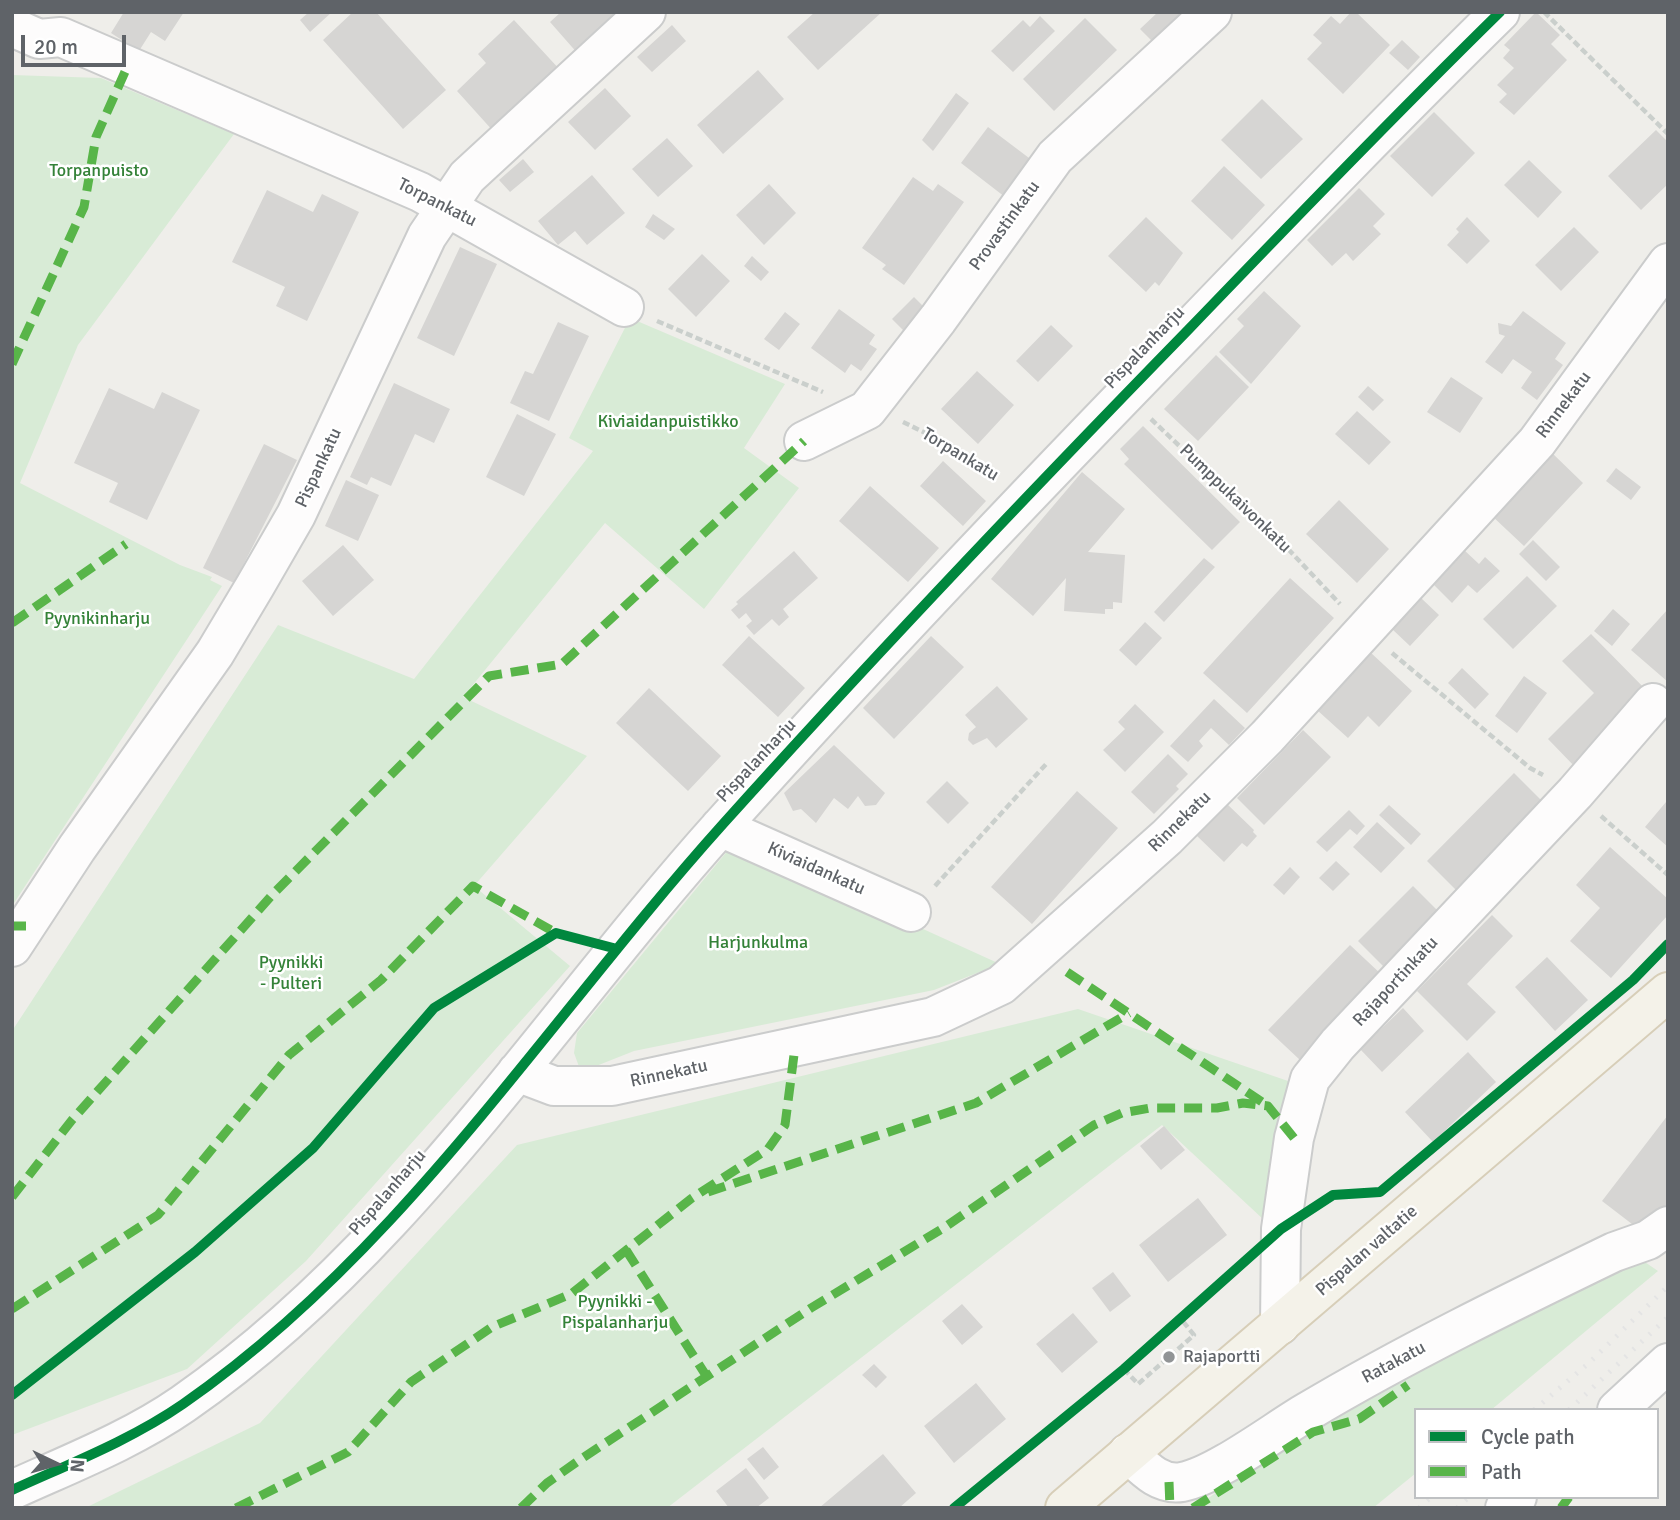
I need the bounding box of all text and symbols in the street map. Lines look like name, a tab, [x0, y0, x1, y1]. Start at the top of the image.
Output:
scale bar	[24, 21, 130, 65]
text: 20 m	[34, 34, 78, 60]
park label: Torpanpuisto	[49, 160, 149, 182]
street label: Torpankatu	[394, 174, 480, 232]
street label: Provastinkatu	[965, 177, 1045, 275]
street label: Pispalanharju	[1100, 302, 1190, 394]
street label: Rinnekatu	[1532, 367, 1596, 443]
park label: Kiviaidanpuistikko	[597, 411, 739, 433]
street label: Torpankatu	[918, 424, 1002, 486]
street label: Pispankatu	[291, 425, 347, 511]
street label: Pumppukaivonkatu	[1175, 440, 1295, 558]
park label: Pyynikinharju	[44, 608, 150, 630]
street label: Pispalanharju	[713, 715, 801, 807]
street label: Rinnekatu	[1144, 787, 1216, 857]
street label: Kiviaidankatu	[764, 838, 868, 900]
park label: Harjunkulma	[708, 932, 808, 954]
street label: Rajaportinkatu	[1349, 933, 1443, 1031]
park label: Pyynikki - Pulteri	[259, 952, 323, 995]
street label: Rinnekatu	[628, 1055, 710, 1093]
street label: Pispalanharju	[345, 1146, 431, 1240]
street label: Pispalan valtatie	[1312, 1201, 1422, 1301]
park label: Pyynikki - Pispalanharju	[562, 1291, 668, 1334]
street label: Ratakatu	[1358, 1337, 1430, 1389]
place label: Rajaportti	[1183, 1346, 1260, 1368]
marker: Rajaportti	[1161, 1349, 1177, 1365]
legend	[1414, 1408, 1659, 1499]
text: Cycle path	[1481, 1424, 1575, 1450]
north arrow	[21, 1429, 91, 1499]
text: N	[64, 1458, 89, 1473]
text: Path	[1481, 1459, 1522, 1485]

